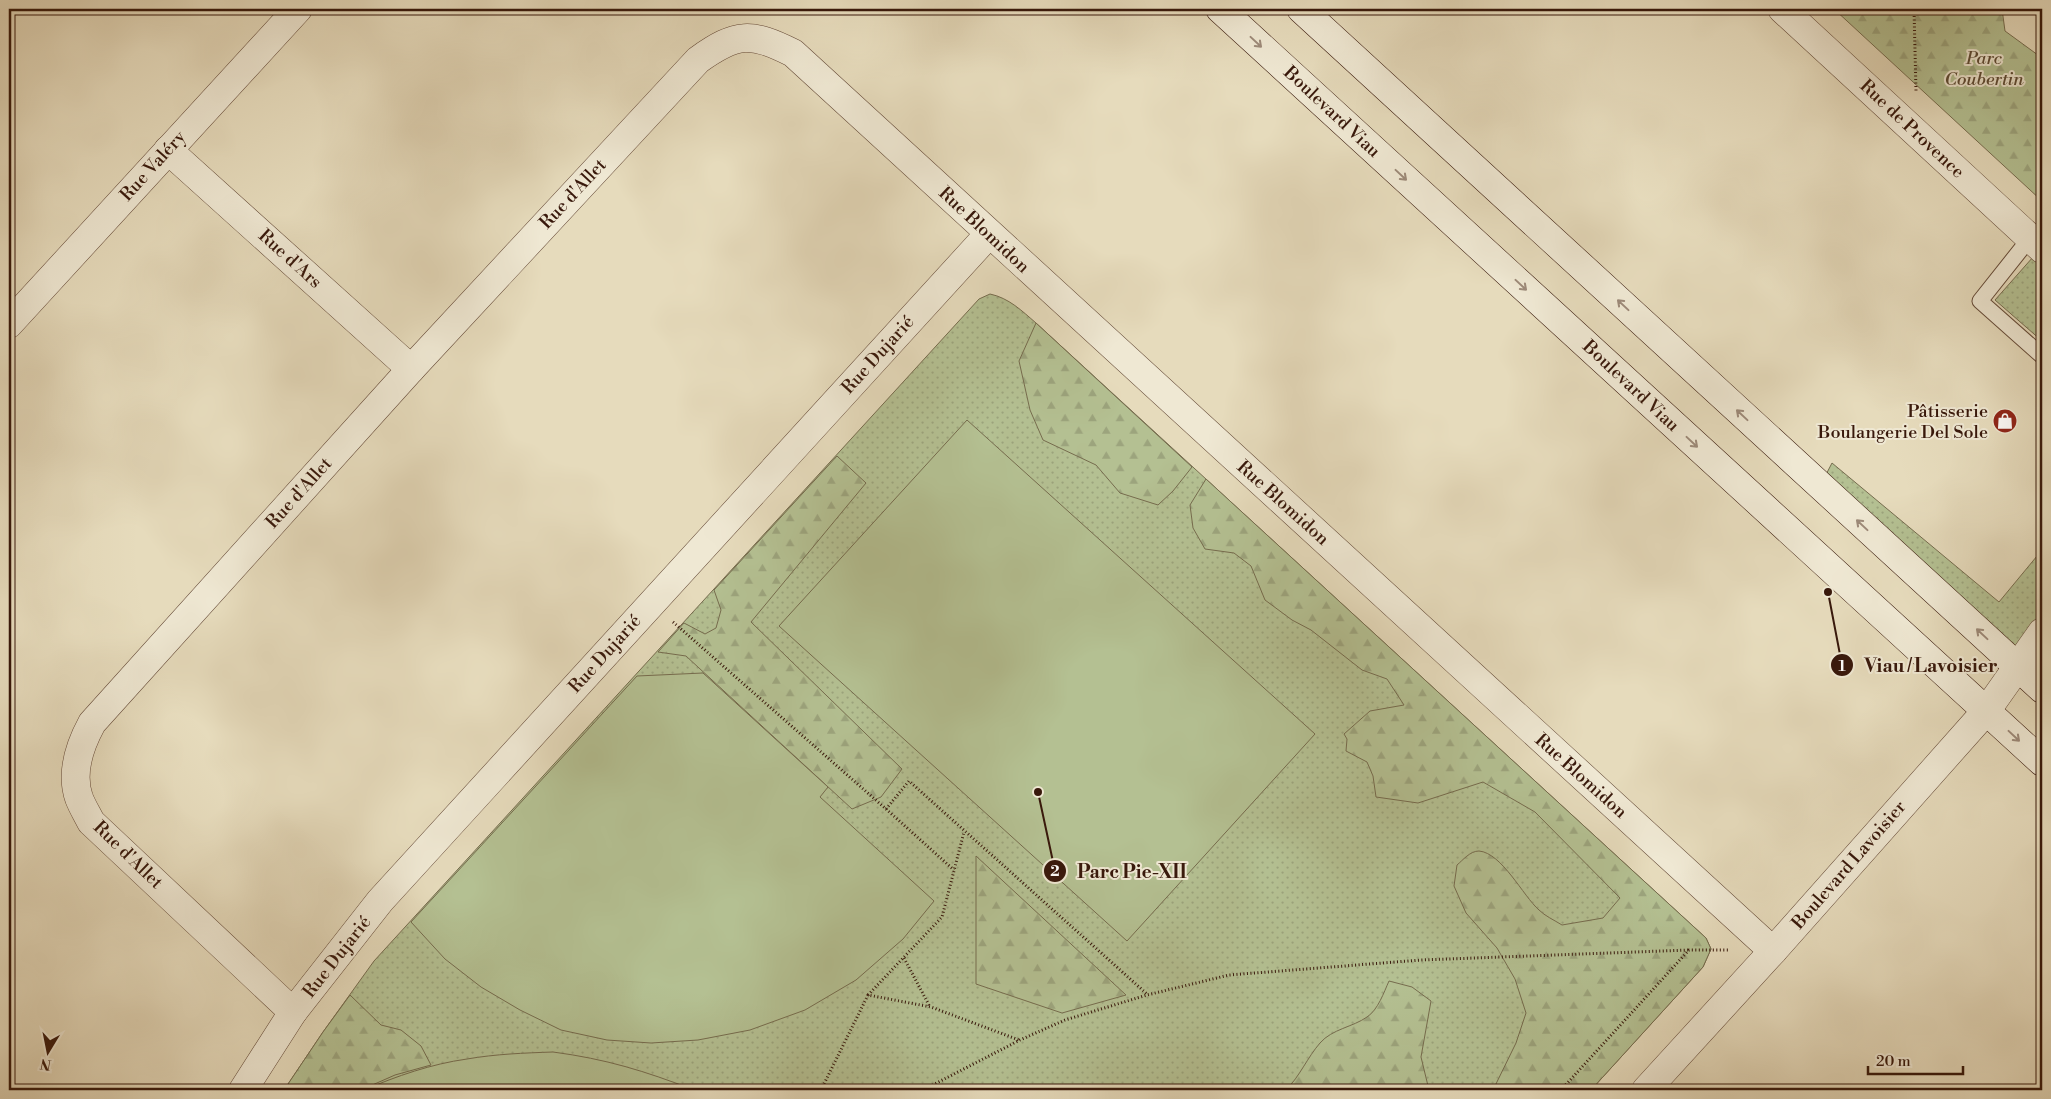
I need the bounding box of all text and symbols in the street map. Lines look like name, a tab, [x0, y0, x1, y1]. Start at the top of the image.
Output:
one-way arrow	[1249, 36, 1262, 48]
park label: Parc Coubertin	[1944, 47, 2024, 91]
street label: Boulevard Viau	[1278, 61, 1386, 163]
street label: Rue de Provence	[1855, 75, 1969, 183]
street label: Rue Valéry	[115, 126, 191, 206]
street label: Rue d'Allet	[535, 153, 612, 234]
one-way arrow	[1395, 169, 1408, 181]
street label: Rue Blomidon	[934, 182, 1035, 278]
street label: Rue d'Ars	[253, 224, 327, 294]
one-way arrow	[1514, 279, 1527, 291]
one-way arrow	[1616, 299, 1629, 311]
street label: Rue Dujarié	[837, 311, 919, 399]
street label: Boulevard Viau	[1577, 335, 1685, 437]
place label: Pâtisserie Boulangerie Del Sole	[1817, 400, 1988, 444]
shop icon: Pâtisserie Boulangerie Del Sole	[1992, 408, 2018, 434]
one-way arrow	[1736, 409, 1749, 421]
one-way arrow	[1686, 437, 1699, 448]
street label: Rue d'Allet	[261, 452, 337, 533]
street label: Rue Blomidon	[1232, 456, 1334, 551]
one-way arrow	[1856, 519, 1869, 530]
street label: Rue Dujarié	[564, 610, 646, 698]
one-way arrow	[1975, 629, 1988, 640]
callout: Viau / Lavoisier	[1829, 648, 2008, 682]
text: Viau / Lavoisier	[1863, 654, 1998, 678]
text: 1	[1838, 657, 1846, 676]
street label: Rue Blomidon	[1530, 729, 1632, 824]
one-way arrow	[2008, 730, 2021, 742]
street label: Boulevard Lavoisier	[1786, 796, 1911, 935]
street label: Rue d'Allet	[88, 816, 168, 894]
callout: Parc Pie-XII	[1042, 854, 1197, 888]
text: Parc Pie-XII	[1077, 860, 1188, 884]
text: 2	[1050, 862, 1060, 881]
street label: Rue Dujarié	[298, 911, 376, 1003]
north arrow	[22, 1026, 72, 1076]
scale bar	[1868, 1044, 1964, 1076]
text: 20 m	[1876, 1052, 1911, 1071]
text: N	[39, 1054, 53, 1074]

